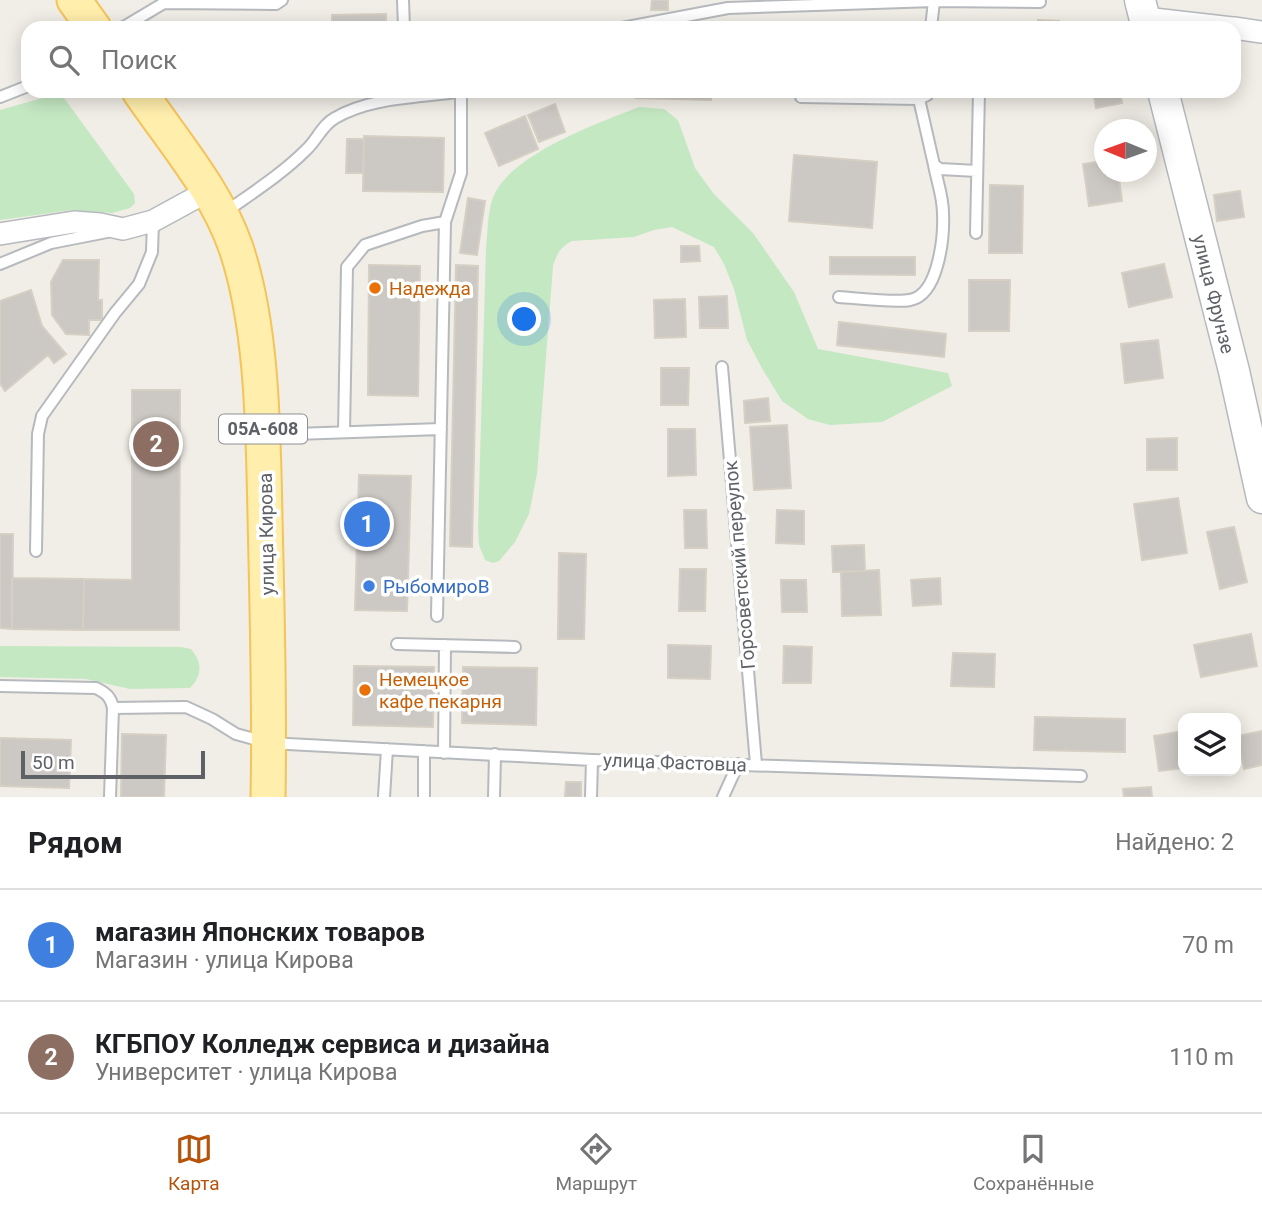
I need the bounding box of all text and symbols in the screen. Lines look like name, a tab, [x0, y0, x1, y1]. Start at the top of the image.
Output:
search box	[21, 21, 1241, 98]
icon: search	[45, 41, 83, 79]
text: Поиск	[101, 45, 177, 75]
north arrow	[1094, 119, 1157, 182]
street label: улица Фрунзе	[1188, 232, 1239, 356]
place label: Надежда	[389, 277, 471, 300]
marker: Надежда	[367, 280, 383, 296]
your location	[507, 302, 541, 336]
road number: 05А-608	[219, 414, 307, 444]
pin: 2	[133, 418, 179, 470]
street label: Горсоветский переулок	[719, 459, 760, 670]
street label: улица Кирова	[254, 473, 279, 595]
pin: 1	[344, 498, 390, 550]
place label: РыбомироВ	[383, 575, 490, 598]
marker: РыбомироВ	[361, 578, 377, 594]
place label: Немецкое кафе пекарня	[379, 668, 502, 713]
marker: Немецкое кафе пекарня	[357, 682, 373, 698]
map controls	[1178, 713, 1241, 776]
button: layers	[1178, 713, 1241, 776]
scale bar	[21, 748, 205, 780]
street label: улица Фастовца	[603, 748, 747, 777]
text: 50 m	[32, 751, 75, 774]
text: Рядом	[28, 825, 123, 860]
text: Найдено: 2	[1115, 829, 1234, 856]
text: магазин Японских товаров	[95, 917, 425, 947]
text: 1	[44, 932, 58, 959]
text: 70 m	[1182, 932, 1234, 959]
text: Магазин · улица Кирова	[95, 947, 354, 974]
text: КГБПОУ Колледж сервиса и дизайна	[95, 1029, 550, 1059]
text: 2	[44, 1044, 58, 1071]
text: 110 m	[1169, 1044, 1234, 1071]
text: Университет · улица Кирова	[95, 1059, 397, 1086]
tab: Карта	[168, 1130, 220, 1195]
tab: Маршрут	[555, 1130, 637, 1195]
tab: Сохранённые	[973, 1130, 1094, 1195]

